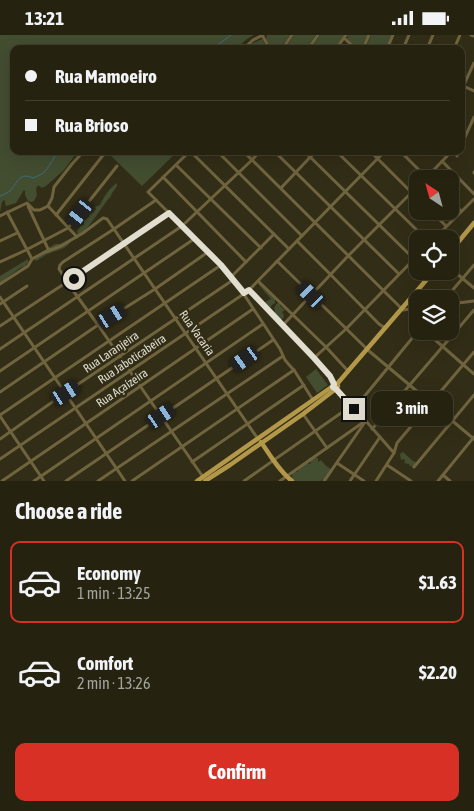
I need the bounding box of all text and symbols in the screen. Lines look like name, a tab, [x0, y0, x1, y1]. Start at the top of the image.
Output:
text: 13:21	[25, 7, 64, 29]
text: Rua Mamoeiro	[55, 65, 157, 87]
text: Rua Brioso	[55, 114, 129, 136]
north arrow	[409, 170, 459, 220]
map controls	[409, 170, 459, 340]
car	[64, 197, 95, 229]
button: locate	[409, 230, 459, 280]
route start	[63, 268, 85, 290]
car	[294, 279, 327, 311]
button: layers	[409, 290, 459, 340]
car	[95, 302, 128, 330]
street label: Rua Vacaria	[176, 308, 218, 358]
street label: Rua Laranjeira	[81, 328, 141, 376]
street label: Rua Jaboticabeira	[95, 331, 169, 387]
car	[228, 344, 261, 374]
street label: Rua Açaízeira	[94, 366, 150, 410]
car	[49, 379, 82, 407]
callout: 3 min	[372, 391, 454, 427]
route end	[343, 398, 365, 420]
text: 3 min	[396, 399, 428, 417]
car	[144, 401, 177, 431]
text: Choose a ride	[15, 498, 122, 524]
icon: car	[17, 560, 62, 605]
text: Economy	[77, 562, 141, 584]
text: $1.63	[419, 571, 457, 593]
text: 1 min · 13:25	[77, 584, 150, 602]
icon: car	[17, 650, 62, 695]
text: Comfort	[77, 652, 133, 674]
text: $2.20	[419, 661, 457, 683]
text: 2 min · 13:26	[77, 674, 150, 692]
button: Confirm	[15, 743, 459, 801]

